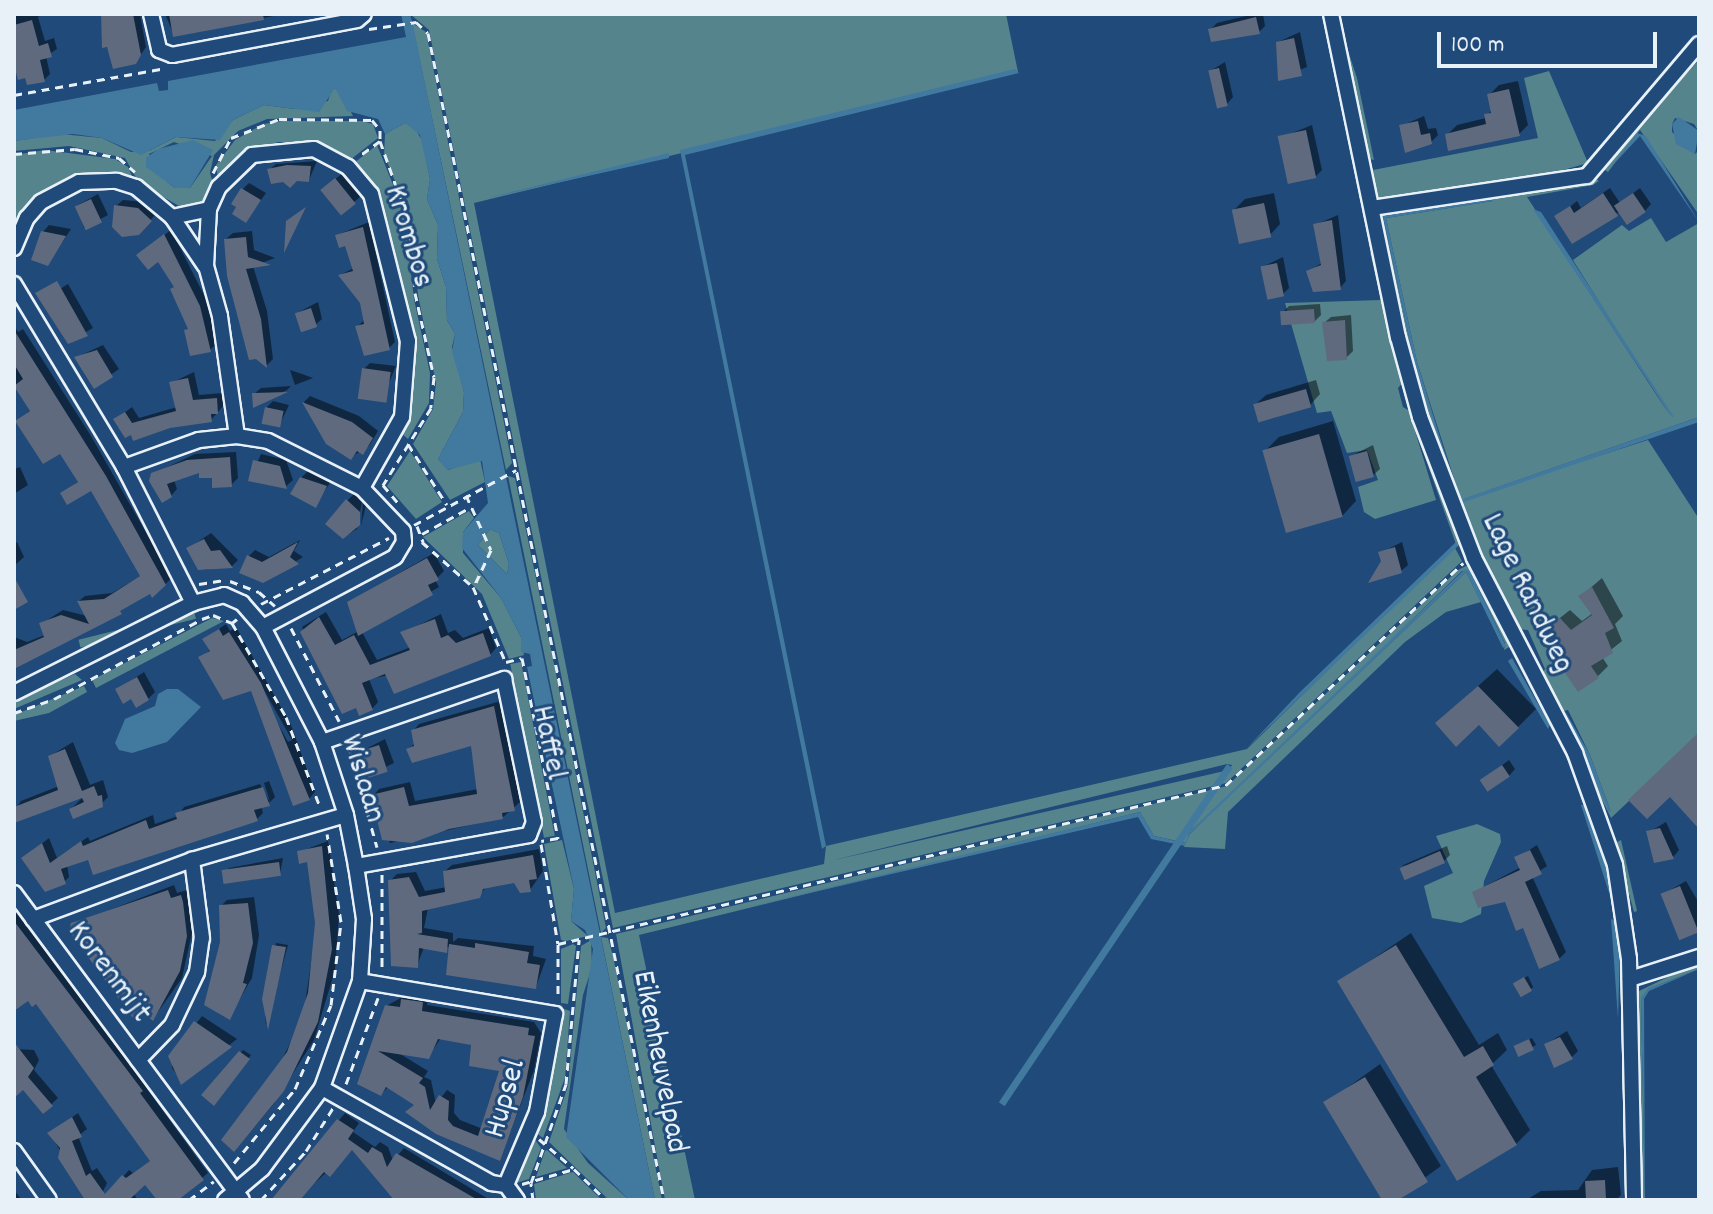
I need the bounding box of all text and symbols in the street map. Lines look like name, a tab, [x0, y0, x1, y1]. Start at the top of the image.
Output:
scale bar	[1441, 16, 1661, 66]
text: 100 m	[1451, 29, 1504, 63]
street label: Krombos	[373, 181, 441, 293]
street label: Lage Randweg	[1471, 508, 1581, 680]
street label: Haffel	[520, 702, 574, 784]
street label: Wislaan	[329, 730, 393, 828]
street label: Korenmijt	[57, 914, 159, 1032]
street label: Eikenheuvelpad	[622, 968, 694, 1156]
street label: Hupsel	[478, 1055, 536, 1143]

